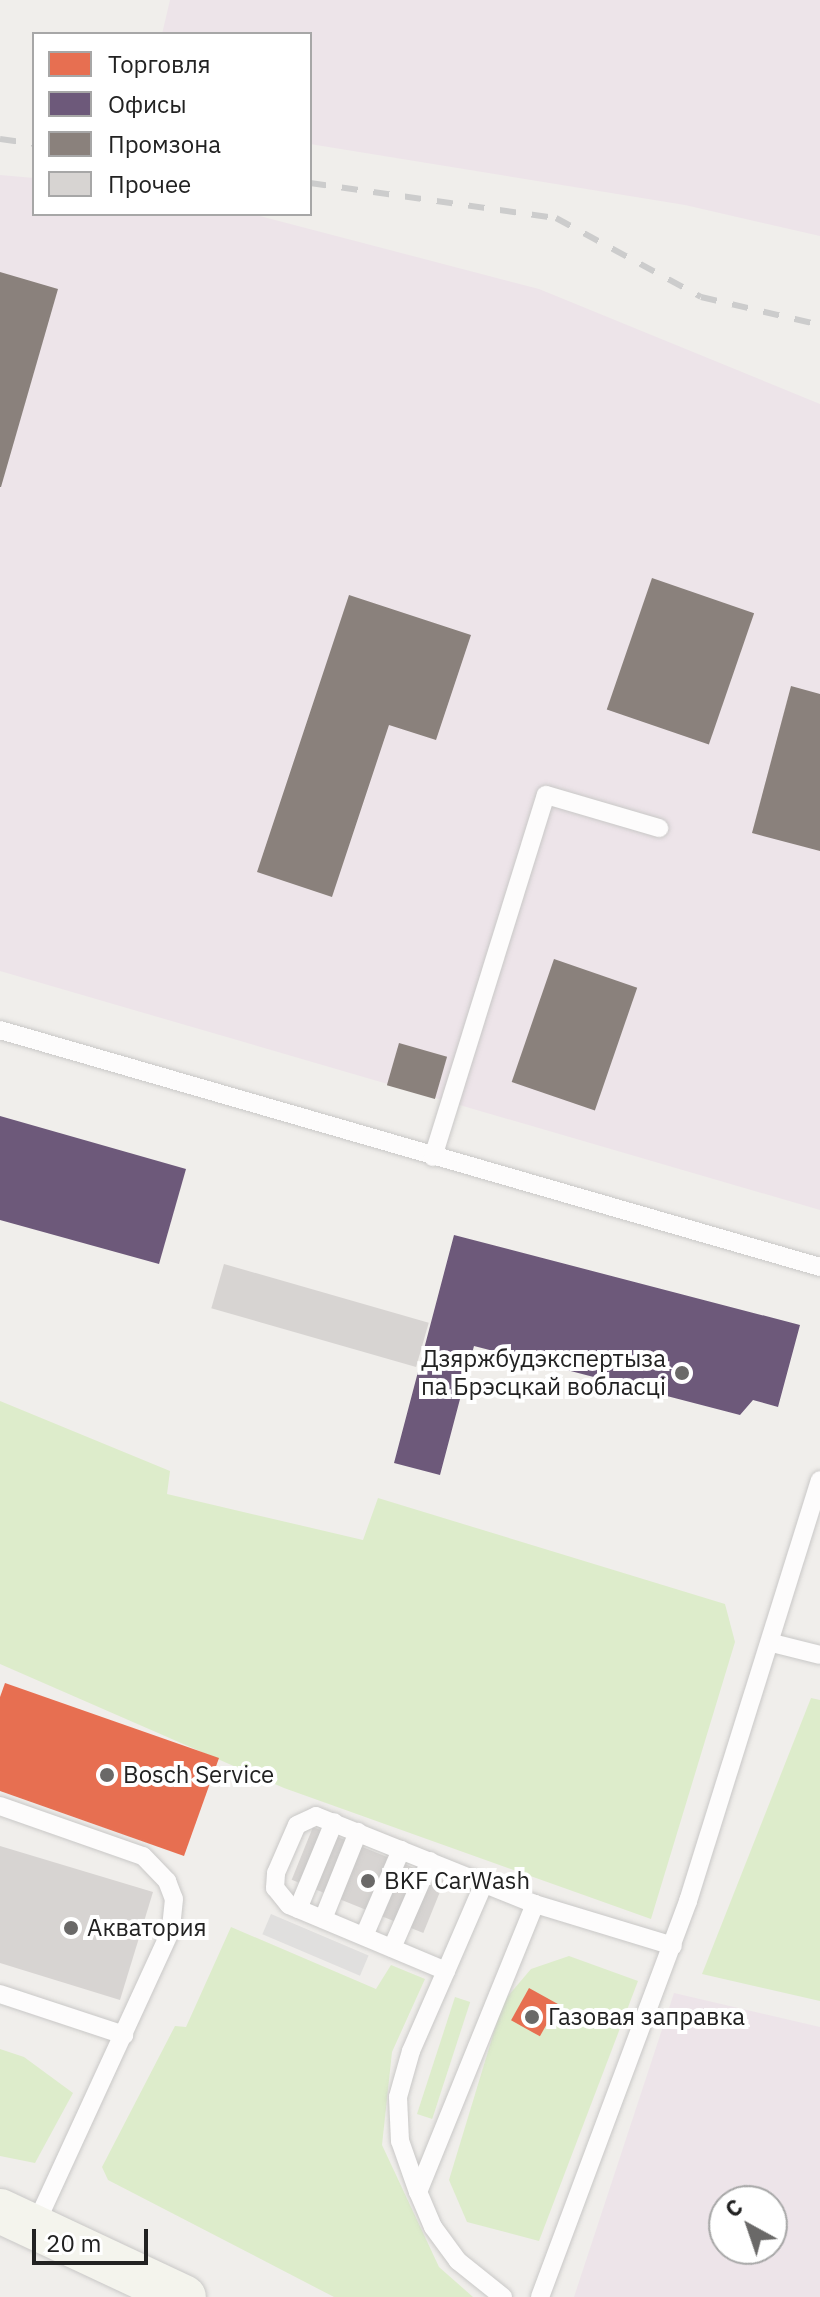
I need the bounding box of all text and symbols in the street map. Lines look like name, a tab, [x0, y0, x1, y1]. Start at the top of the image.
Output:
legend	[32, 32, 312, 216]
text: Торговля	[108, 48, 211, 80]
text: Офисы	[108, 88, 187, 120]
text: Промзона	[108, 128, 221, 160]
text: Прочее	[108, 168, 191, 200]
place label: Дзяржбудэкспертыза па Брэсцкай вобласці	[421, 1345, 666, 1401]
marker: Дзяржбудэкспертыза па Брэсцкай вобласці	[673, 1364, 691, 1382]
place label: Bosch Service	[123, 1761, 274, 1789]
marker: Bosch Service	[98, 1766, 116, 1784]
place label: BKF CarWash	[384, 1867, 530, 1895]
marker: BKF CarWash	[359, 1872, 377, 1890]
place label: Акватория	[87, 1914, 207, 1942]
marker: Акватория	[62, 1919, 80, 1937]
place label: Газовая заправка	[548, 2003, 745, 2031]
marker: Газовая заправка	[523, 2008, 541, 2026]
north arrow	[708, 2185, 788, 2265]
text: С	[719, 2192, 748, 2223]
scale bar	[36, 2213, 152, 2263]
text: 20 m	[46, 2227, 101, 2259]

